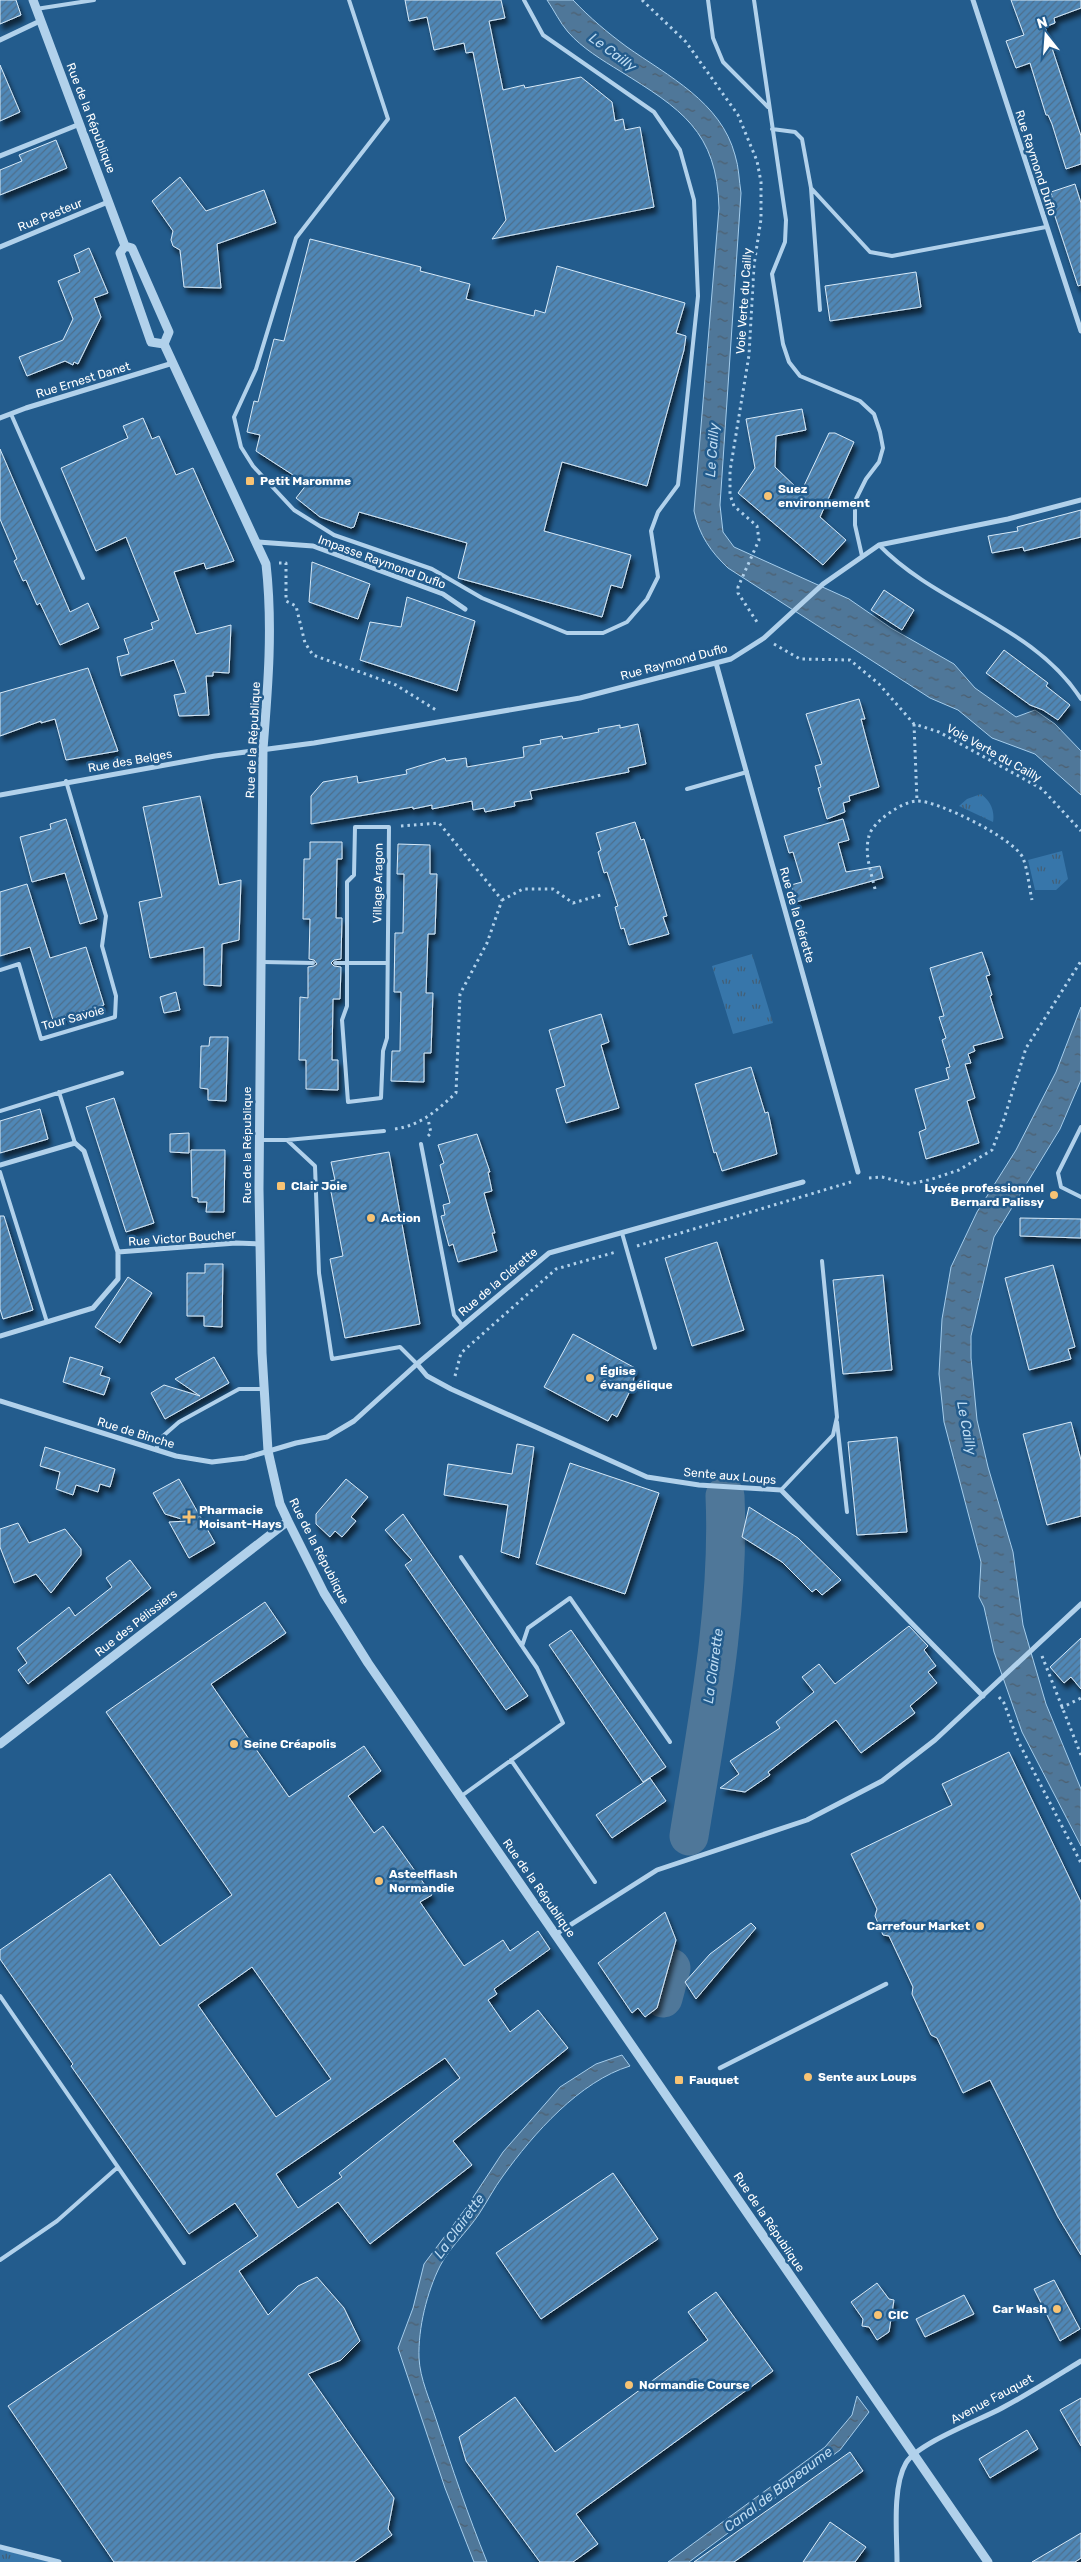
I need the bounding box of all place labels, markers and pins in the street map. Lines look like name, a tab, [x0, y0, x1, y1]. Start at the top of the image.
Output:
place label: Petit Maromme	[260, 474, 351, 488]
marker: Petit Maromme	[244, 475, 256, 487]
place label: Suez environnement	[778, 482, 870, 510]
marker: Suez environnement	[762, 490, 774, 502]
place label: Clair Joie	[291, 1179, 347, 1193]
marker: Clair Joie	[275, 1180, 287, 1192]
place label: Lycée professionnel Bernard Palissy	[924, 1181, 1044, 1209]
marker: Lycée professionnel Bernard Palissy	[1048, 1189, 1060, 1201]
place label: Action	[381, 1211, 421, 1225]
marker: Action	[365, 1212, 377, 1224]
place label: Église évangélique	[600, 1364, 673, 1392]
marker: Église évangélique	[584, 1372, 596, 1384]
place label: Pharmacie Moisant-Hays	[199, 1503, 282, 1531]
marker: Pharmacie Moisant-Hays	[183, 1511, 195, 1523]
place label: Seine Créapolis	[244, 1737, 337, 1751]
marker: Seine Créapolis	[228, 1738, 240, 1750]
place label: Asteelflash Normandie	[389, 1867, 458, 1895]
marker: Asteelflash Normandie	[373, 1875, 385, 1887]
place label: Carrefour Market	[867, 1919, 970, 1933]
marker: Carrefour Market	[974, 1920, 986, 1932]
place label: Sente aux Loups	[818, 2070, 917, 2084]
marker: Sente aux Loups	[802, 2071, 814, 2083]
place label: Fauquet	[689, 2073, 739, 2087]
marker: Fauquet	[673, 2074, 685, 2086]
place label: Car Wash	[993, 2302, 1047, 2316]
marker: Car Wash	[1051, 2303, 1063, 2315]
place label: CIC	[888, 2308, 909, 2322]
marker: CIC	[872, 2309, 884, 2321]
place label: Normandie Course	[639, 2378, 750, 2392]
marker: Normandie Course	[623, 2379, 635, 2391]

